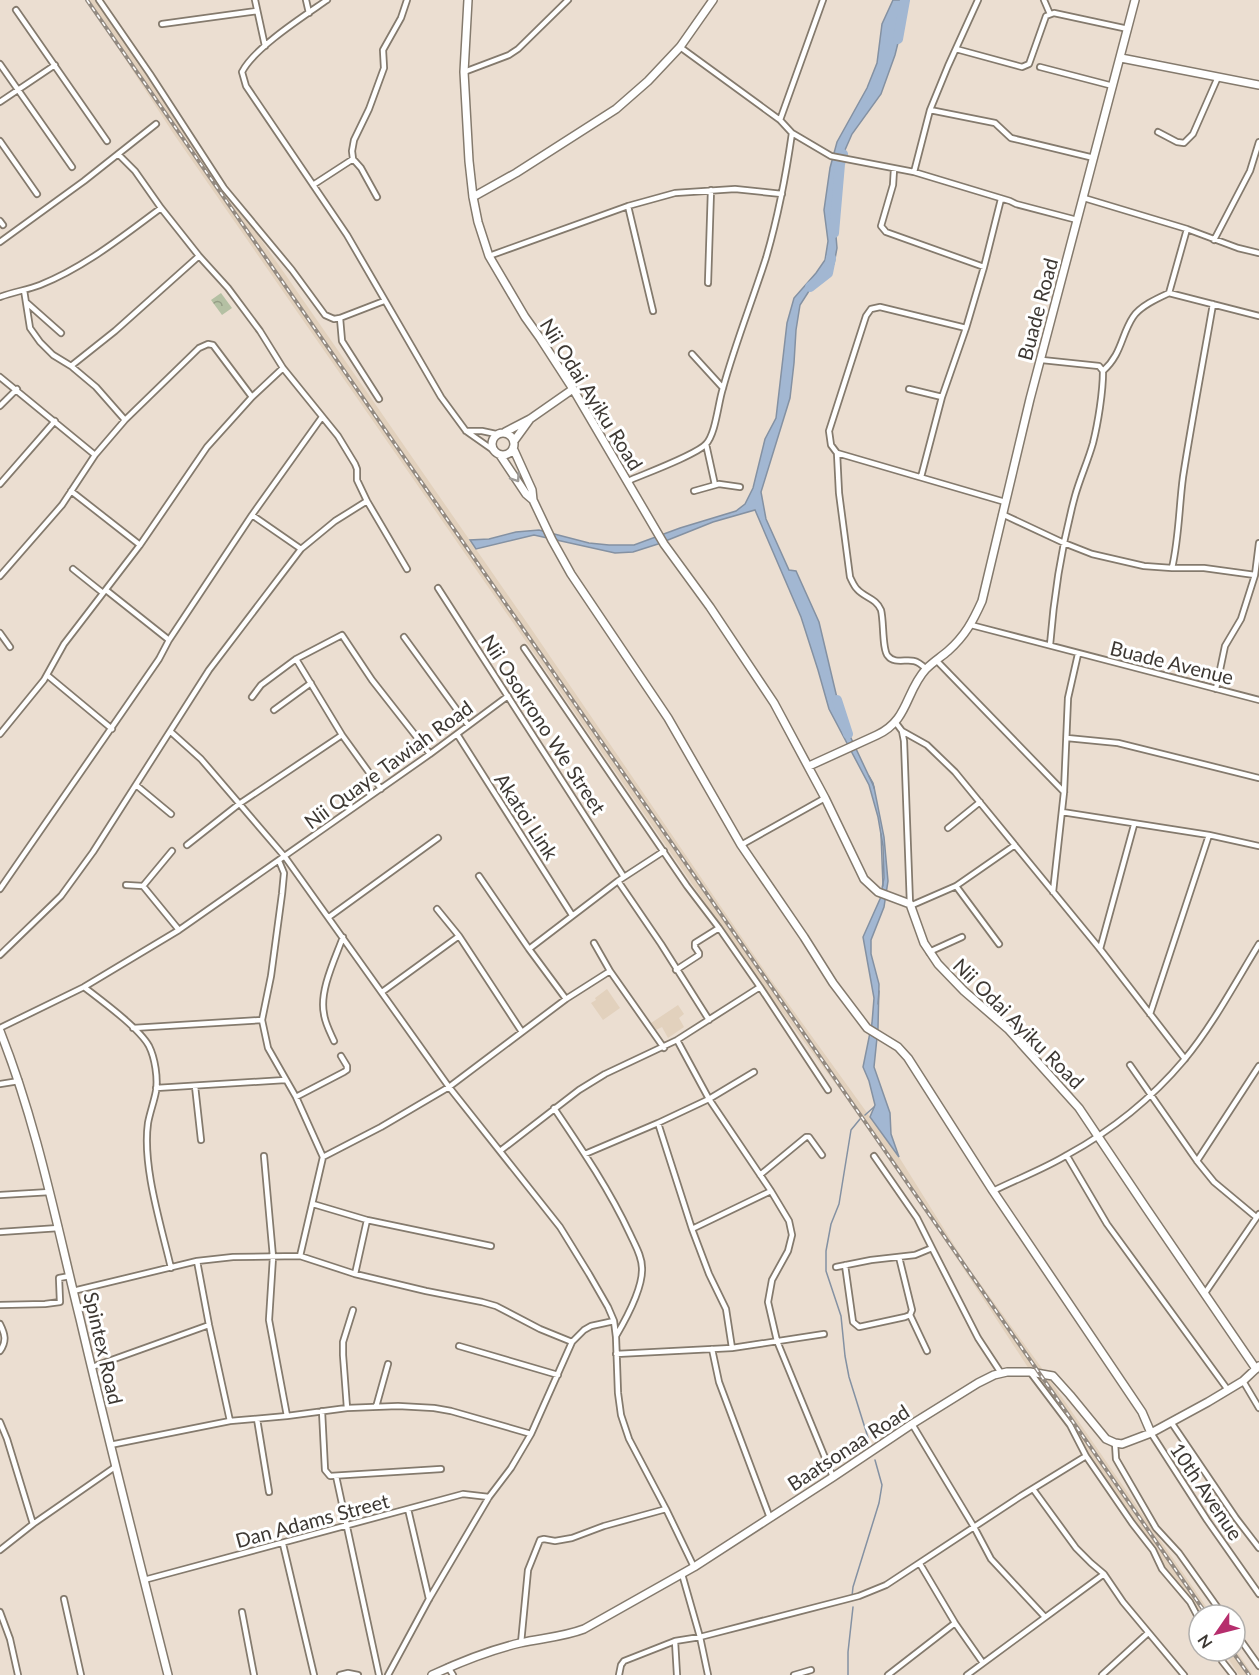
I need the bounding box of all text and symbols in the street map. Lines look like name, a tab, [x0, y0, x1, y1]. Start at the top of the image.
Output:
street label: Buade Road	[1012, 255, 1062, 363]
street label: Nii Odai Ayiku Road	[536, 314, 648, 474]
one-way arrow	[508, 472, 519, 483]
street label: Nii Osokrono We Street	[477, 630, 611, 818]
street label: Buade Avenue	[1108, 635, 1236, 689]
street label: Nii Quaye Tawiah Road	[299, 695, 477, 833]
street label: Akatoi Link	[490, 768, 564, 864]
street label: Nii Odai Ayiku Road	[949, 953, 1089, 1093]
street label: Spintex Road	[79, 1289, 129, 1407]
street label: Baatsonaa Road	[783, 1399, 913, 1495]
street label: 10th Avenue	[1166, 1438, 1248, 1544]
street label: Dan Adams Street	[233, 1488, 391, 1552]
north arrow	[1187, 1603, 1247, 1663]
text: N	[1193, 1631, 1216, 1652]

